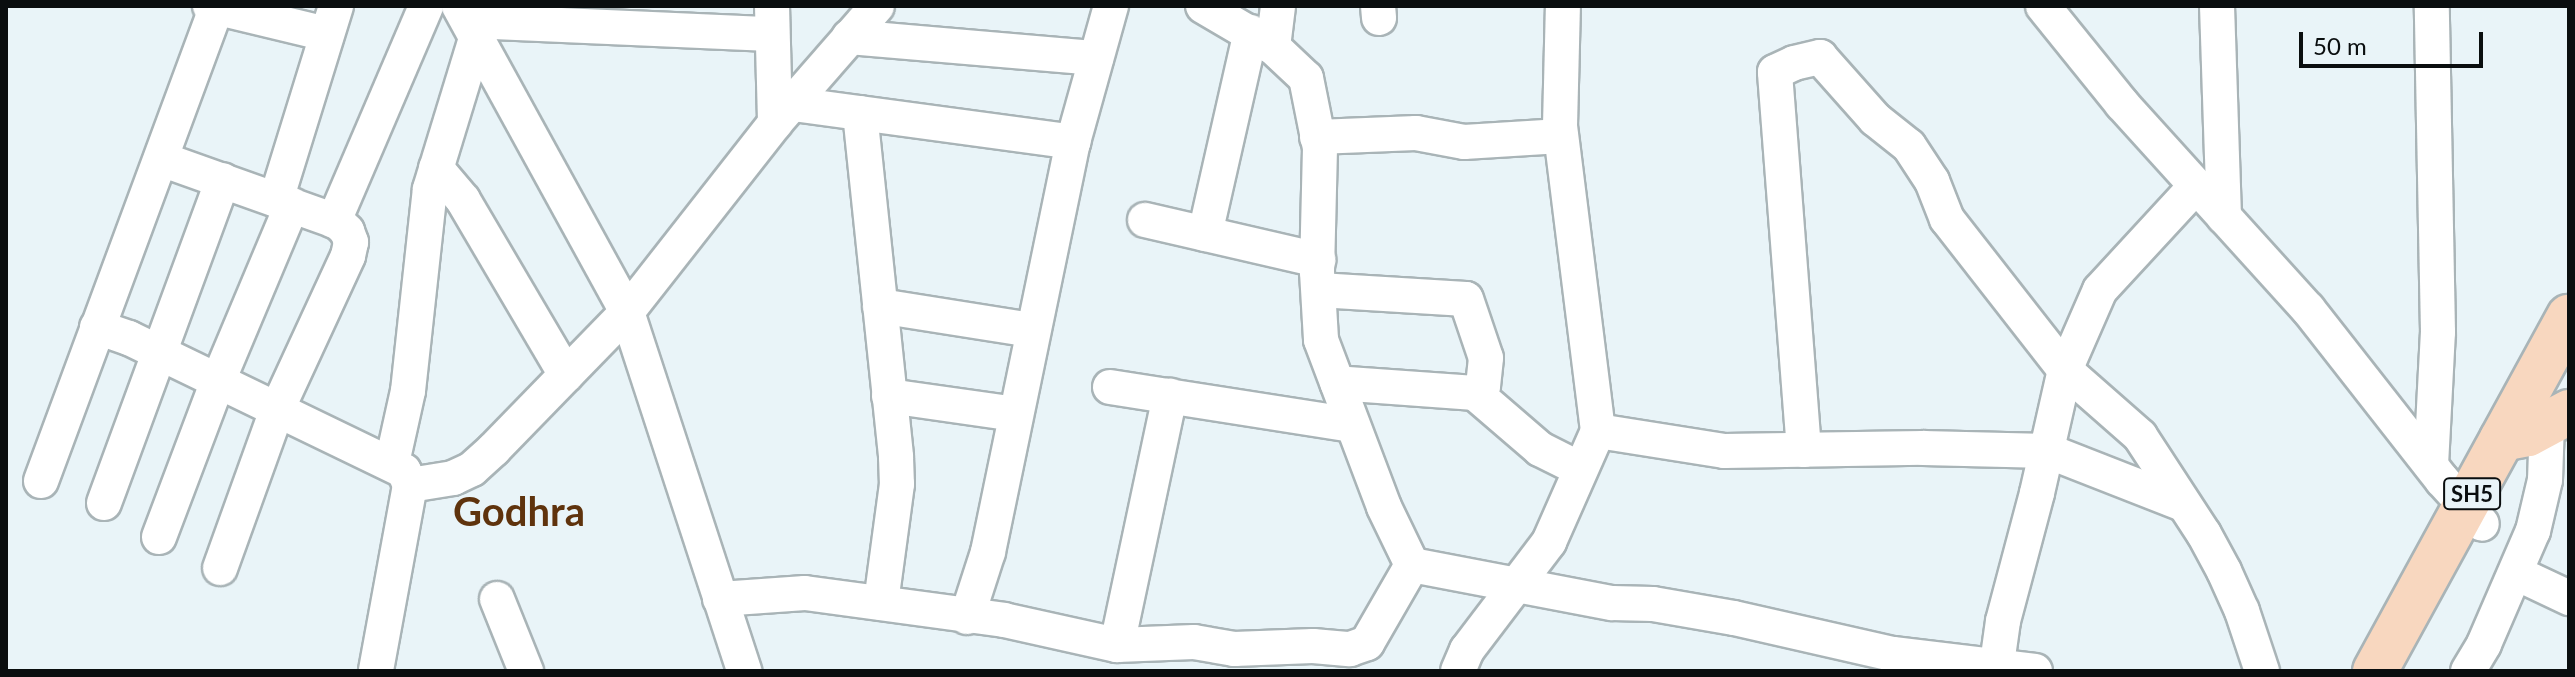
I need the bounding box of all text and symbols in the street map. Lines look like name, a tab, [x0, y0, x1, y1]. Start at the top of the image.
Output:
scale bar	[2303, 16, 2487, 66]
text: 50 m	[2313, 31, 2367, 60]
road number: SH5	[2442, 476, 2502, 512]
district label: Godhra	[453, 487, 585, 535]

